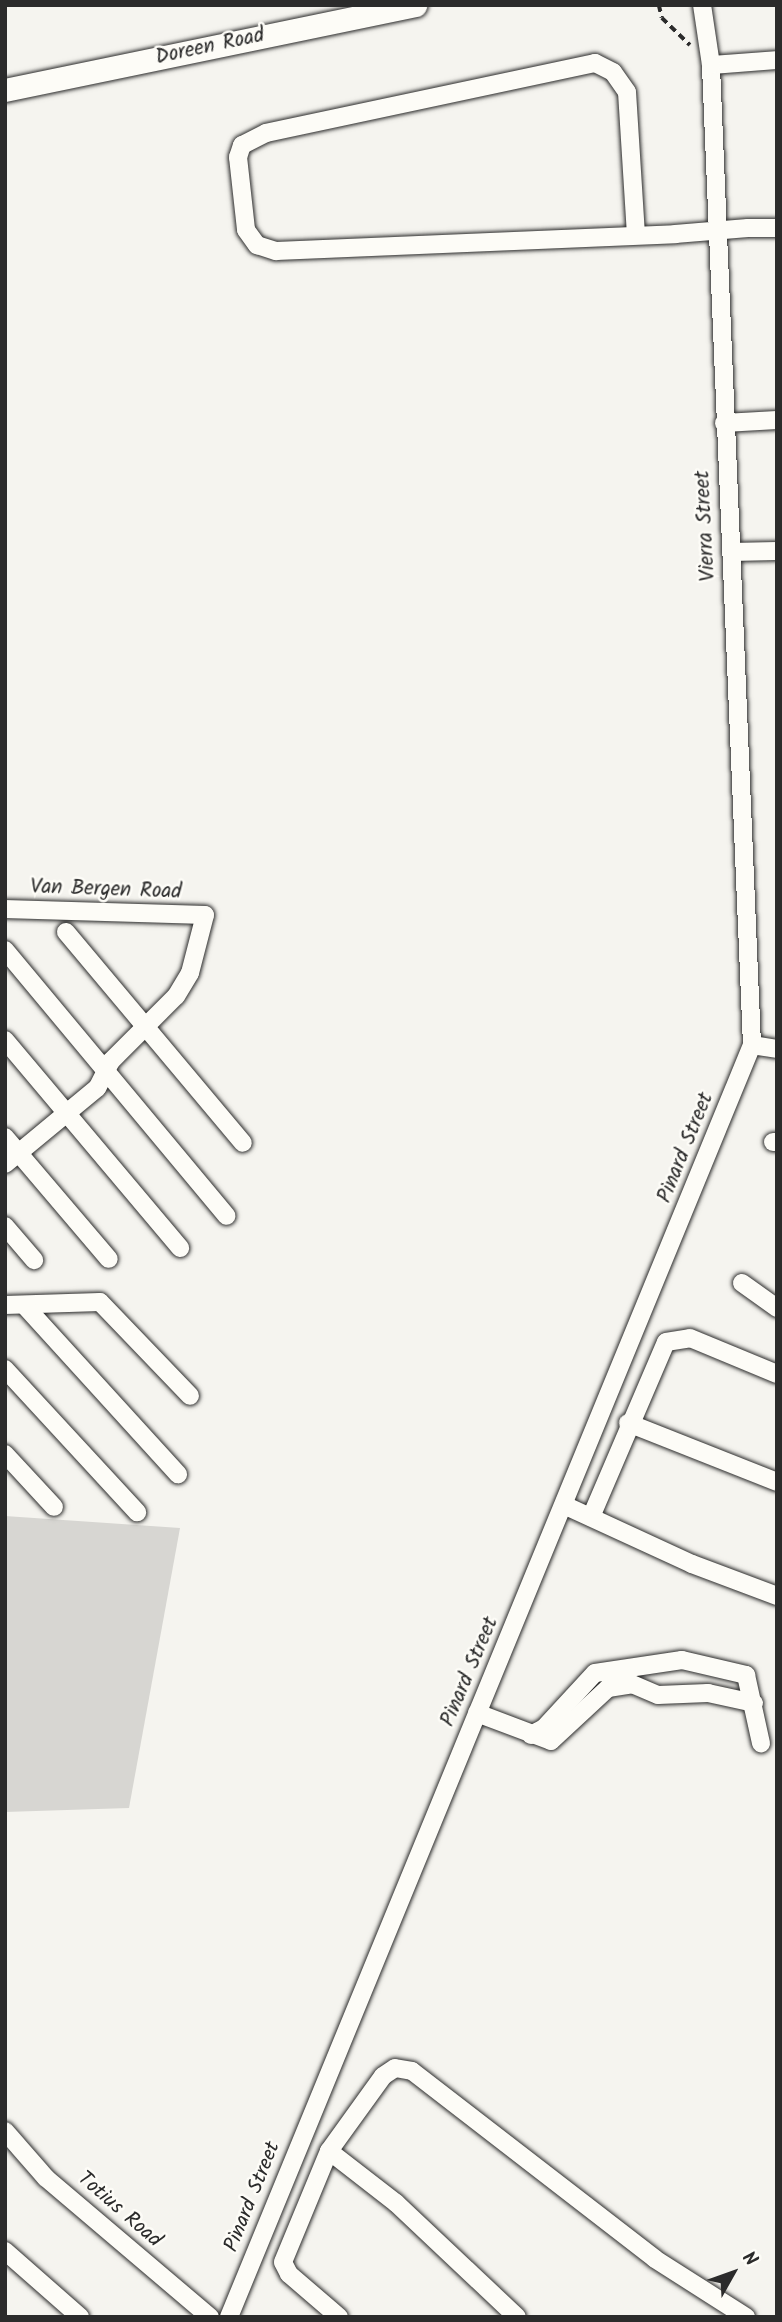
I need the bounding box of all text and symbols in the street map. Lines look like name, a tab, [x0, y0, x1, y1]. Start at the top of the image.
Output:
street label: Doreen Road	[153, 23, 267, 71]
street label: Vierra Street	[691, 470, 721, 582]
street label: Van Bergen Road	[30, 875, 182, 905]
street label: Pinard Street	[652, 1089, 720, 1207]
street label: Pinard Street	[436, 1613, 504, 1731]
street label: Pinard Street	[219, 2138, 287, 2256]
street label: Totius Road	[72, 2167, 166, 2253]
north arrow	[698, 2238, 768, 2308]
text: N	[734, 2245, 764, 2274]

